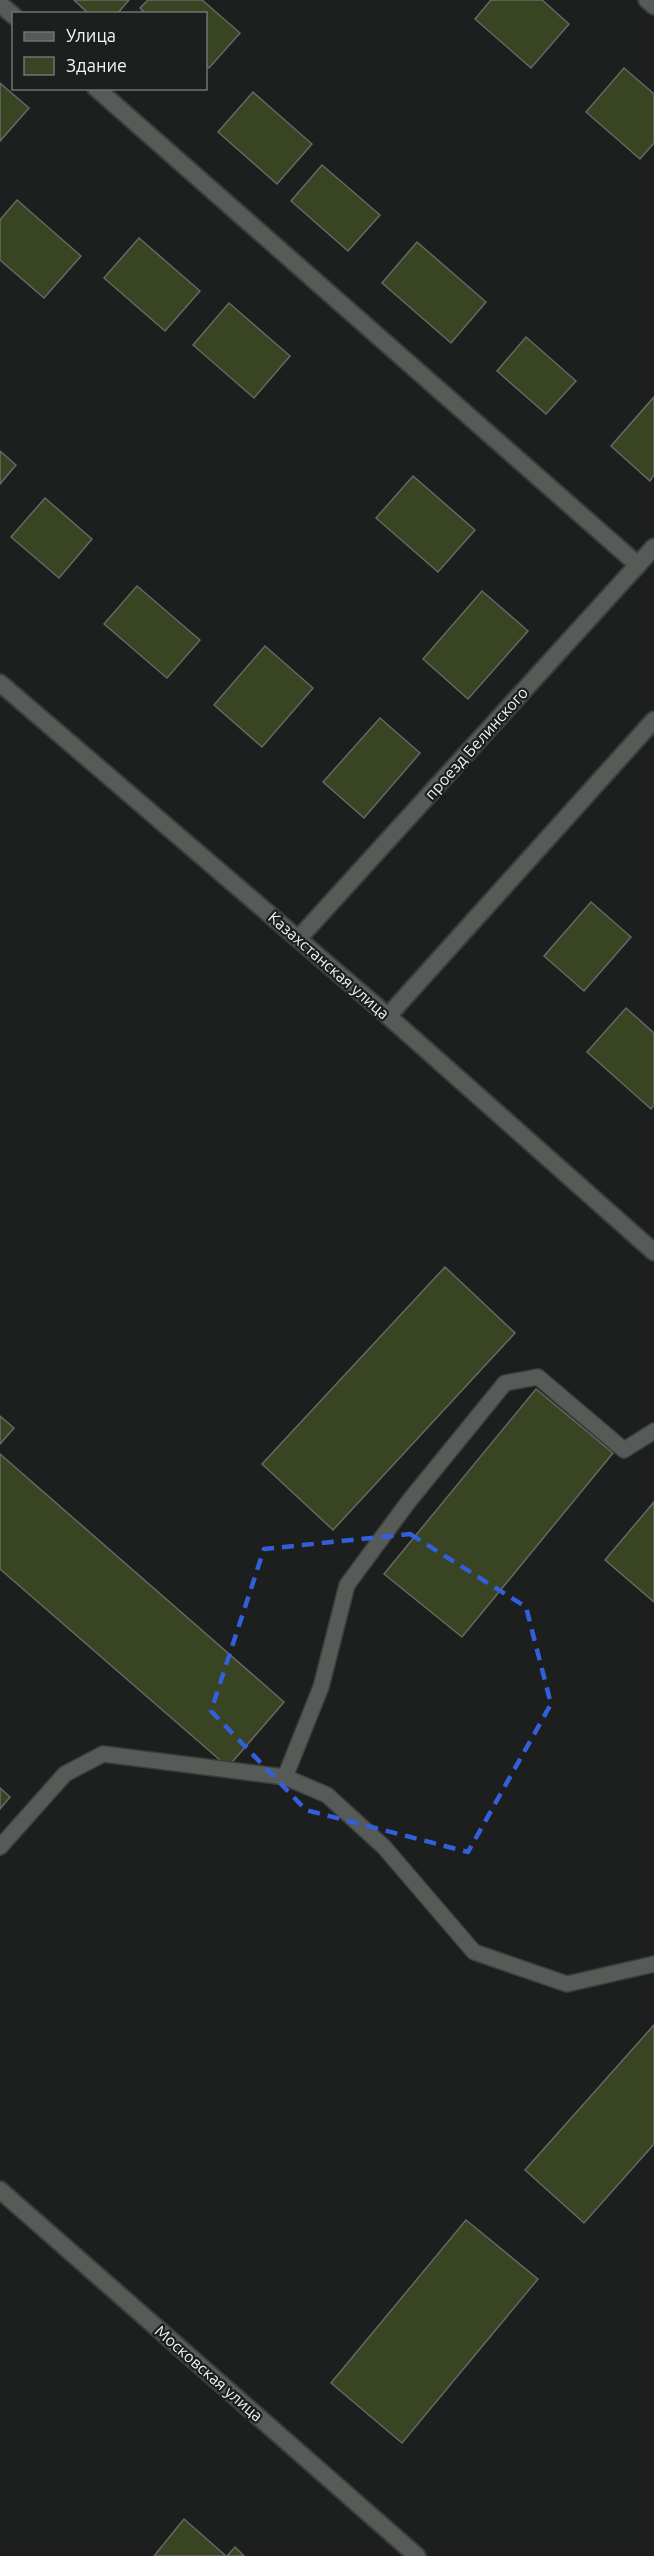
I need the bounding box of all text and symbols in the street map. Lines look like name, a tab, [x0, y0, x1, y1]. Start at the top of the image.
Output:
legend	[12, 12, 207, 90]
text: Улица	[66, 25, 116, 45]
text: Здание	[66, 55, 127, 75]
street label: проезд Белинского	[421, 683, 531, 803]
street label: Казахстанская улица	[265, 908, 393, 1022]
street label: Московская улица	[151, 2321, 267, 2425]

